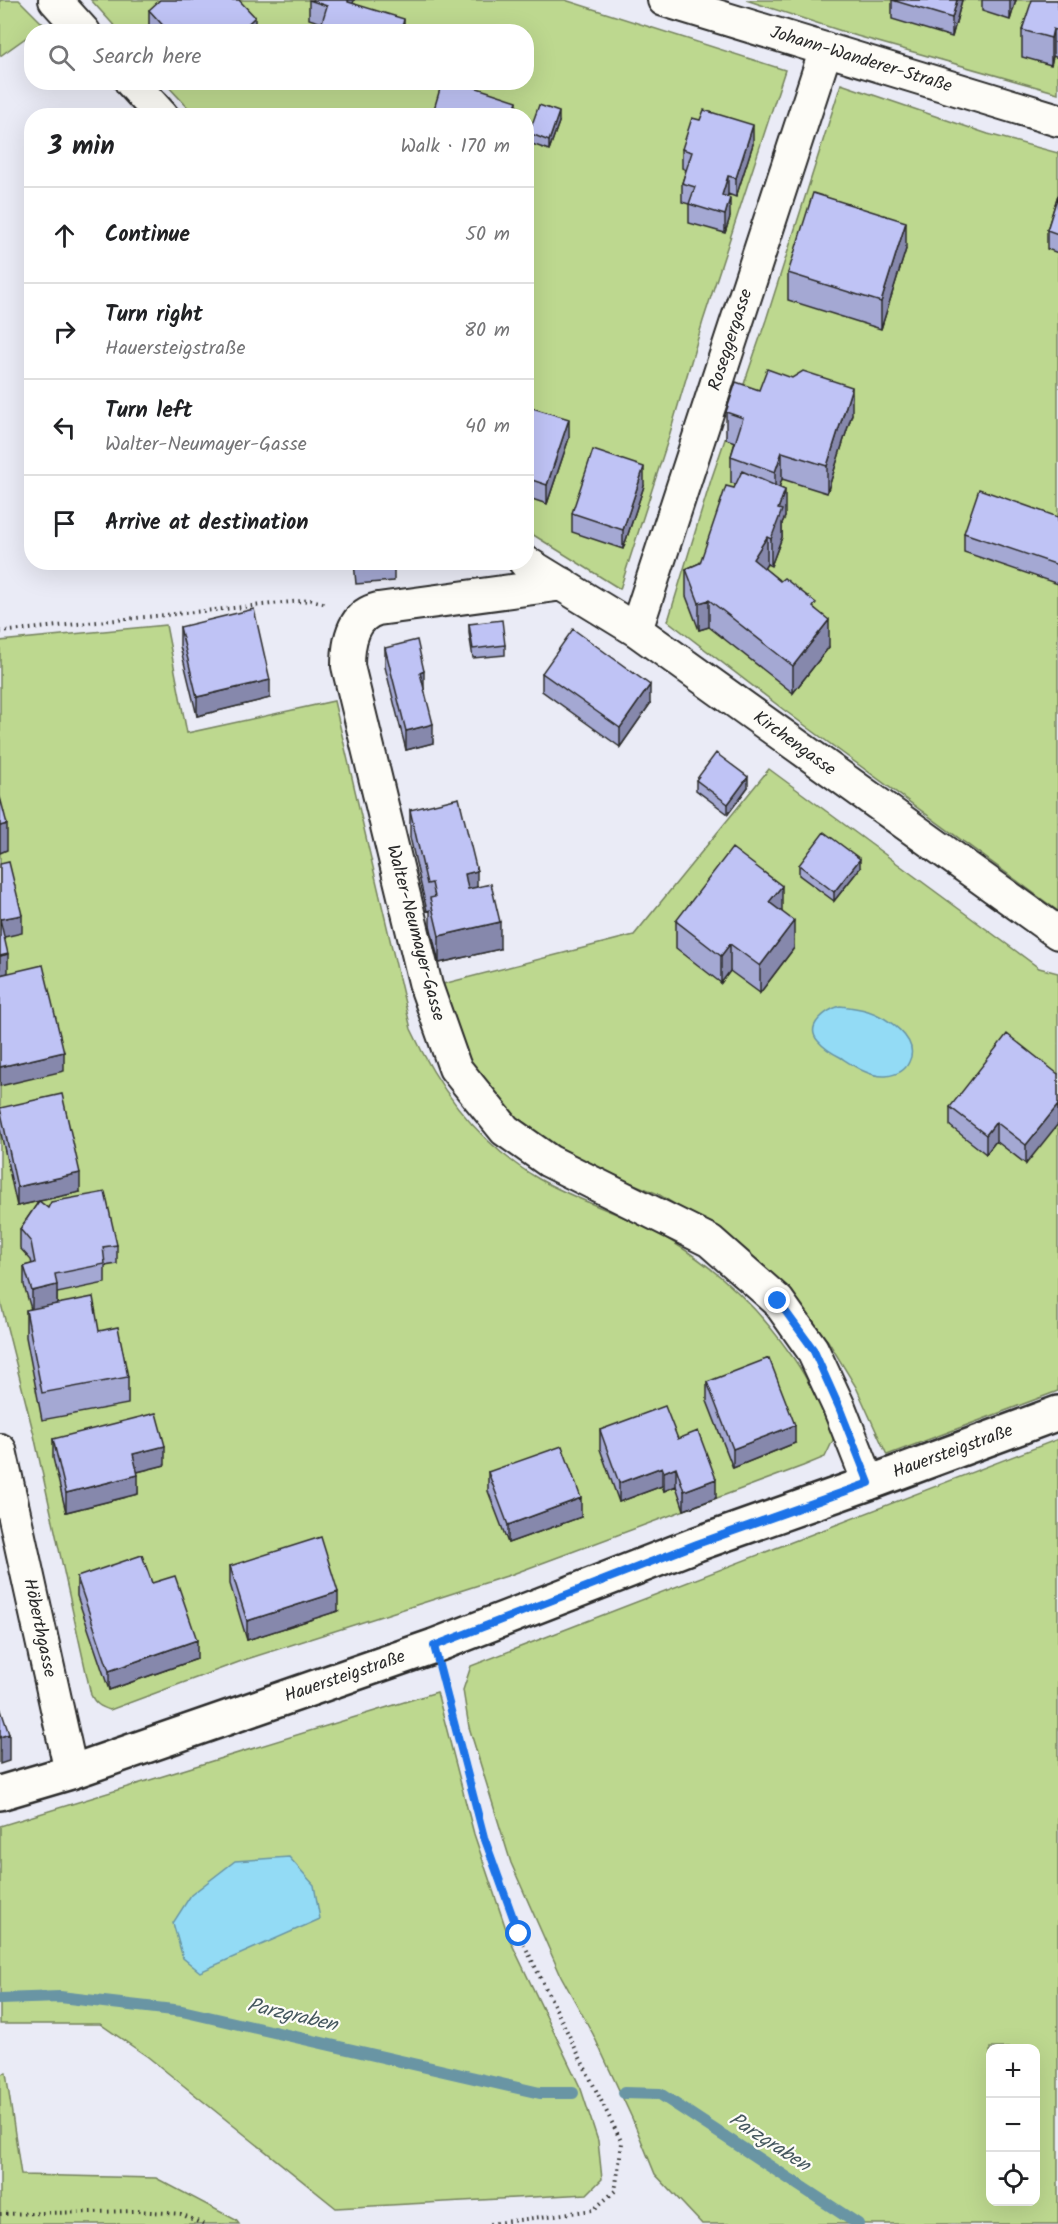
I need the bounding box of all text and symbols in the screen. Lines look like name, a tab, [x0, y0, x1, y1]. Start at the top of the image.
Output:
street label: Johann-Wanderer-Straße	[766, 18, 956, 102]
search box	[24, 24, 534, 90]
text: Search here	[93, 40, 201, 75]
icon: search	[45, 41, 78, 74]
text: 3 min	[48, 126, 115, 168]
text: Walk · 170 m	[400, 131, 510, 163]
text: Continue	[105, 218, 190, 253]
icon: ahead	[48, 219, 81, 252]
text: 50 m	[465, 219, 510, 251]
street label: Roseggergasse	[701, 285, 761, 395]
text: Turn right	[105, 298, 203, 333]
icon: right	[48, 315, 81, 348]
text: 80 m	[464, 315, 510, 347]
text: Hauersteigstraße	[105, 333, 246, 365]
text: Turn left	[105, 394, 192, 429]
icon: left	[48, 411, 81, 444]
text: 40 m	[465, 411, 510, 443]
text: Walter-Neumayer-Gasse	[105, 429, 307, 461]
text: Arrive at destination	[105, 506, 308, 541]
icon: arrive	[48, 507, 81, 540]
street label: Kirchengasse	[746, 704, 842, 784]
street label: Walter-Neumayer-Gasse	[377, 842, 453, 1024]
route end	[764, 1287, 790, 1313]
street label: Hauersteigstraße	[889, 1417, 1017, 1487]
street label: Höberthgasse	[14, 1576, 64, 1680]
street label: Hauersteigstraße	[280, 1643, 410, 1711]
route start	[505, 1920, 531, 1946]
water label: Parzgraben	[244, 1990, 341, 2042]
map controls	[986, 2044, 1040, 2206]
button: +	[986, 2044, 1040, 2098]
button: −	[986, 2098, 1040, 2152]
water label: Parzgraben	[722, 2105, 817, 2182]
button: locate	[986, 2152, 1040, 2206]

